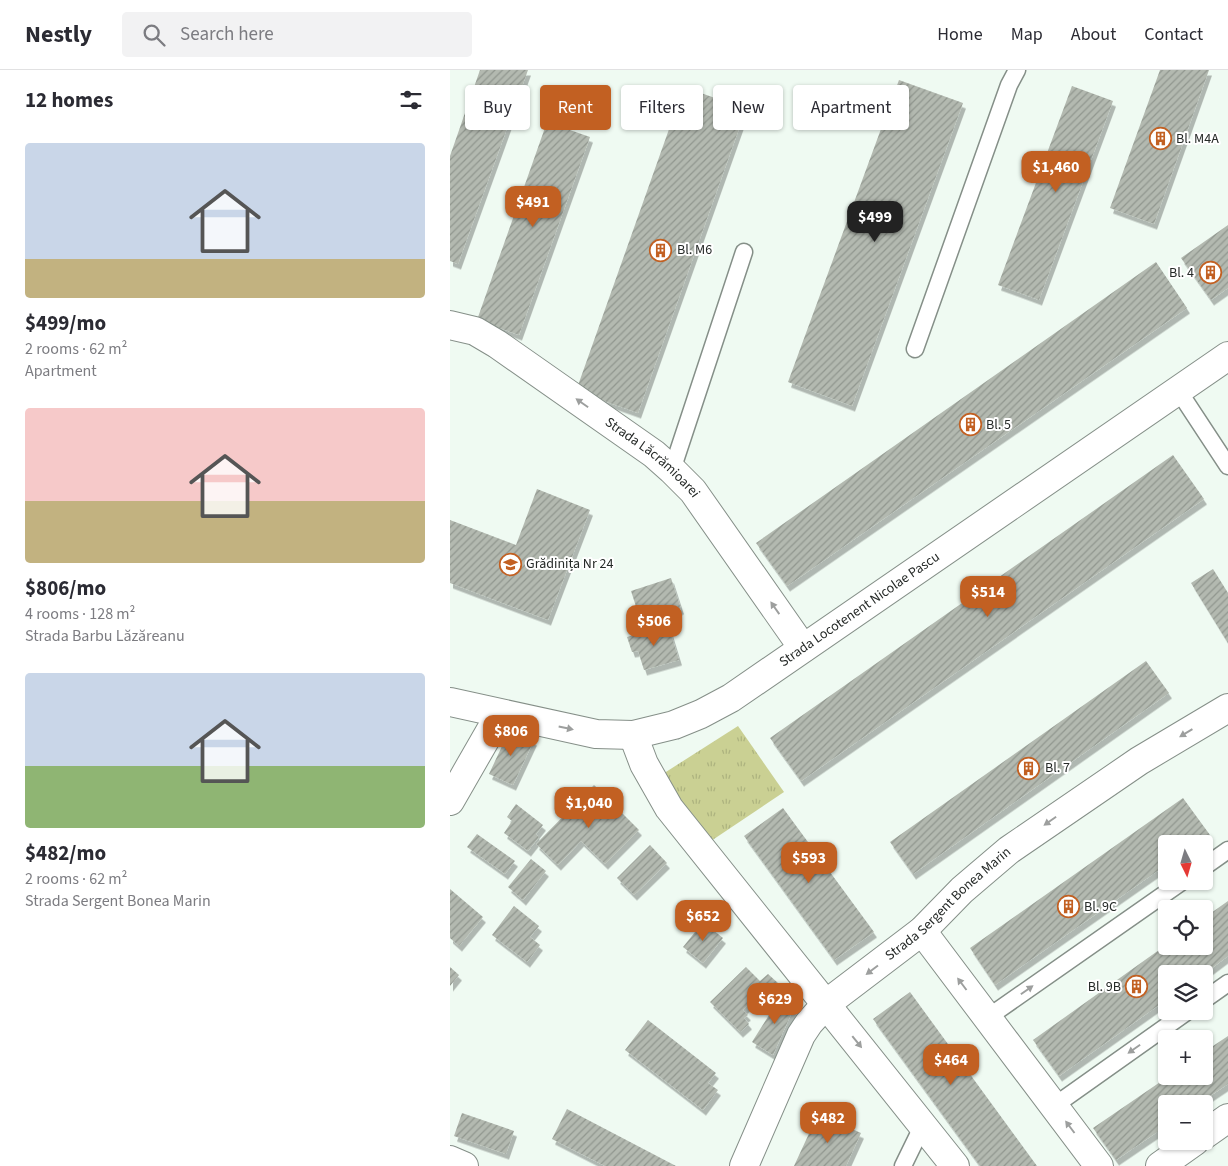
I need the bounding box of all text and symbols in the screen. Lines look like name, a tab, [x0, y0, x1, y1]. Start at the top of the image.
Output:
search box	[122, 12, 472, 57]
text: Nestly	[25, 17, 92, 52]
icon: search	[140, 21, 168, 49]
text: Search here	[180, 21, 274, 48]
text: Home	[937, 22, 983, 47]
text: Map	[1011, 22, 1043, 47]
text: About	[1071, 22, 1116, 47]
text: Contact	[1144, 22, 1203, 47]
text: 12 homes	[25, 85, 113, 115]
chip: Buy	[465, 85, 530, 130]
chip: Rent	[540, 85, 611, 130]
chip: Filters	[621, 85, 703, 130]
chip: New	[713, 85, 783, 130]
chip: Apartment	[793, 85, 909, 130]
icon: filters	[397, 86, 425, 114]
building icon: Bl. M4A	[1148, 127, 1172, 151]
place label: Bl. M4A	[1176, 129, 1219, 149]
pin: $1,460	[1015, 150, 1097, 193]
text: $1,460	[1032, 156, 1080, 178]
icon: home	[180, 176, 270, 266]
pin: $491	[503, 186, 563, 228]
text: $491	[516, 191, 550, 213]
pin: $499	[845, 200, 905, 243]
text: $499	[858, 206, 892, 228]
building icon: Bl. M6	[649, 238, 673, 262]
place label: Bl. M6	[677, 240, 712, 260]
building icon: Bl. 4	[1198, 261, 1222, 285]
place label: Bl. 4	[1169, 263, 1194, 283]
text: $499/mo	[25, 308, 106, 338]
text: 2 rooms · 62 m²	[25, 338, 127, 360]
text: Apartment	[25, 360, 97, 382]
one-way arrow	[575, 398, 589, 408]
street label: Strada Lăcrămioarei	[601, 413, 705, 502]
building icon: Bl. 5	[958, 413, 982, 437]
place label: Bl. 5	[986, 415, 1011, 435]
icon: home	[180, 441, 270, 531]
street label: Strada Locotenent Nicolae Pascu	[775, 547, 944, 672]
school or university icon: Grădinița Nr 24	[498, 552, 522, 576]
place label: Grădinița Nr 24	[526, 554, 614, 574]
text: $806/mo	[25, 573, 106, 603]
pin: $514	[958, 576, 1018, 618]
text: $514	[971, 581, 1005, 603]
one-way arrow	[770, 601, 780, 615]
text: 4 rooms · 128 m²	[25, 603, 135, 625]
pin: $506	[624, 604, 684, 647]
text: $506	[637, 610, 671, 632]
text: Strada Barbu Lăzăreanu	[25, 625, 185, 647]
icon: home	[180, 706, 270, 796]
pin: $806	[481, 714, 541, 757]
text: $806	[494, 720, 528, 742]
one-way arrow	[558, 724, 573, 732]
one-way arrow	[1180, 728, 1193, 737]
building icon: Bl. 7	[1017, 756, 1041, 780]
place label: Bl. 7	[1045, 758, 1070, 778]
pin: $1,040	[548, 786, 630, 829]
text: $1,040	[565, 792, 613, 814]
one-way arrow	[1044, 816, 1057, 827]
north arrow	[1158, 835, 1212, 890]
map controls	[1158, 835, 1213, 1150]
text: $482/mo	[25, 838, 106, 868]
pin: $593	[779, 842, 839, 884]
street label: Strada Sergent Bonea Marin	[881, 842, 1015, 965]
text: $593	[792, 847, 826, 869]
text: 2 rooms · 62 m²	[25, 868, 127, 890]
text: Strada Sergent Bonea Marin	[25, 890, 211, 912]
building icon: Bl. 9C	[1056, 895, 1080, 919]
place label: Bl. 9C	[1084, 897, 1117, 917]
pin: $652	[673, 900, 733, 942]
button: locate	[1158, 900, 1213, 955]
text: $652	[686, 905, 720, 927]
one-way arrow	[866, 964, 879, 975]
button: layers	[1158, 965, 1213, 1020]
building icon: Bl. 9B	[1125, 975, 1149, 999]
one-way arrow	[956, 977, 967, 990]
place label: Bl. 9B	[1088, 977, 1121, 997]
pin: $629	[745, 982, 805, 1025]
one-way arrow	[1021, 985, 1034, 995]
text: $629	[758, 988, 792, 1010]
button: +	[1158, 1030, 1213, 1085]
one-way arrow	[851, 1035, 862, 1048]
pin: $464	[921, 1044, 981, 1086]
one-way arrow	[1128, 1044, 1141, 1055]
text: $464	[934, 1049, 968, 1071]
button: −	[1158, 1095, 1213, 1150]
pin: $482	[798, 1102, 858, 1144]
text: $482	[811, 1107, 845, 1129]
one-way arrow	[1065, 1120, 1075, 1134]

